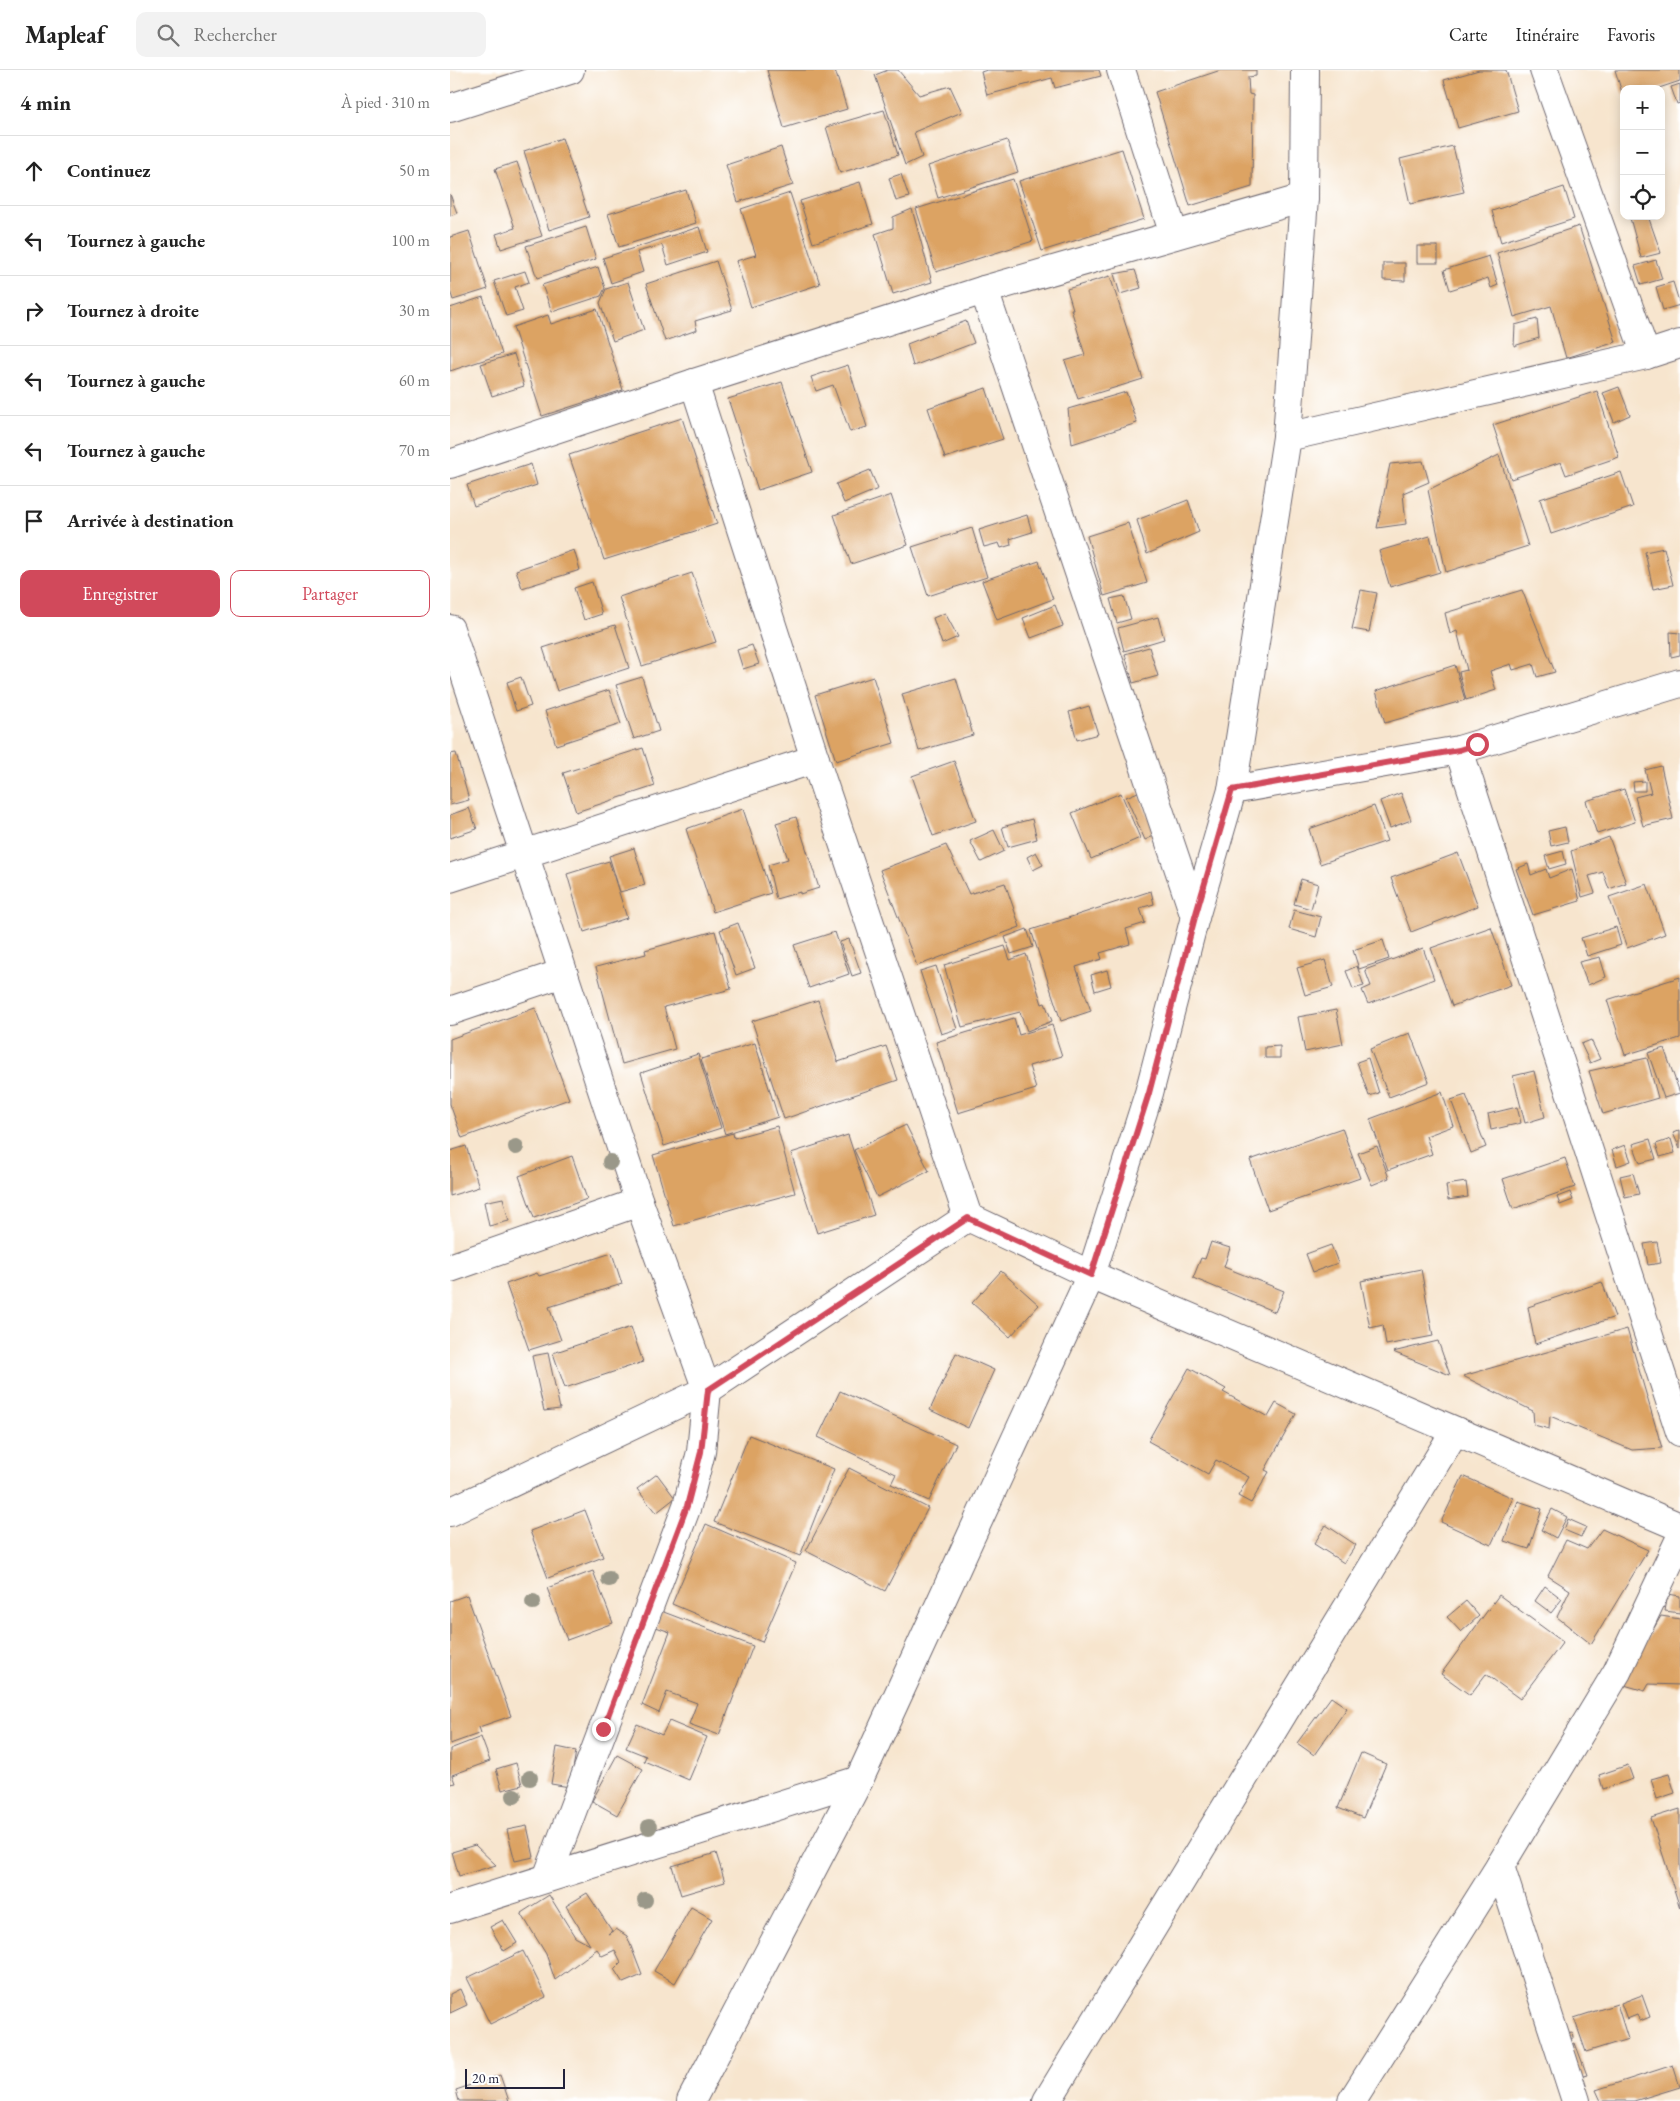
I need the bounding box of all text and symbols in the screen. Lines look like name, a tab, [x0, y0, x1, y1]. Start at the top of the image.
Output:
search box	[136, 12, 486, 57]
text: Mapleaf	[25, 19, 106, 50]
icon: search	[154, 21, 182, 49]
text: Rechercher	[194, 22, 277, 47]
text: Carte	[1449, 23, 1488, 46]
text: Itinéraire	[1516, 23, 1579, 46]
text: Favoris	[1607, 23, 1655, 46]
map controls	[1620, 85, 1665, 220]
button: +	[1620, 85, 1665, 130]
text: 4 min	[20, 89, 71, 116]
text: À pied · 310 m	[341, 92, 430, 113]
button: −	[1620, 130, 1665, 175]
icon: ahead	[20, 157, 48, 185]
text: Continuez	[67, 158, 151, 183]
text: 50 m	[399, 160, 430, 181]
button: locate	[1620, 175, 1665, 220]
icon: left	[20, 227, 48, 255]
text: Tournez à gauche	[67, 228, 205, 253]
text: 100 m	[391, 230, 430, 251]
icon: right	[20, 297, 48, 325]
text: Tournez à droite	[67, 298, 199, 323]
text: 30 m	[399, 300, 430, 321]
icon: left	[20, 367, 48, 395]
text: Tournez à gauche	[67, 368, 205, 393]
text: 60 m	[399, 370, 430, 391]
icon: left	[20, 437, 48, 465]
text: Tournez à gauche	[67, 438, 205, 463]
text: 70 m	[399, 440, 430, 461]
icon: arrive	[20, 507, 48, 535]
text: Arrivée à destination	[67, 508, 234, 533]
button: Enregistrer	[20, 570, 220, 617]
button: Partager	[230, 570, 430, 617]
route start	[1466, 733, 1489, 756]
route end	[592, 1718, 615, 1741]
scale bar	[465, 2066, 565, 2089]
text: 20 m	[472, 2069, 499, 2087]

